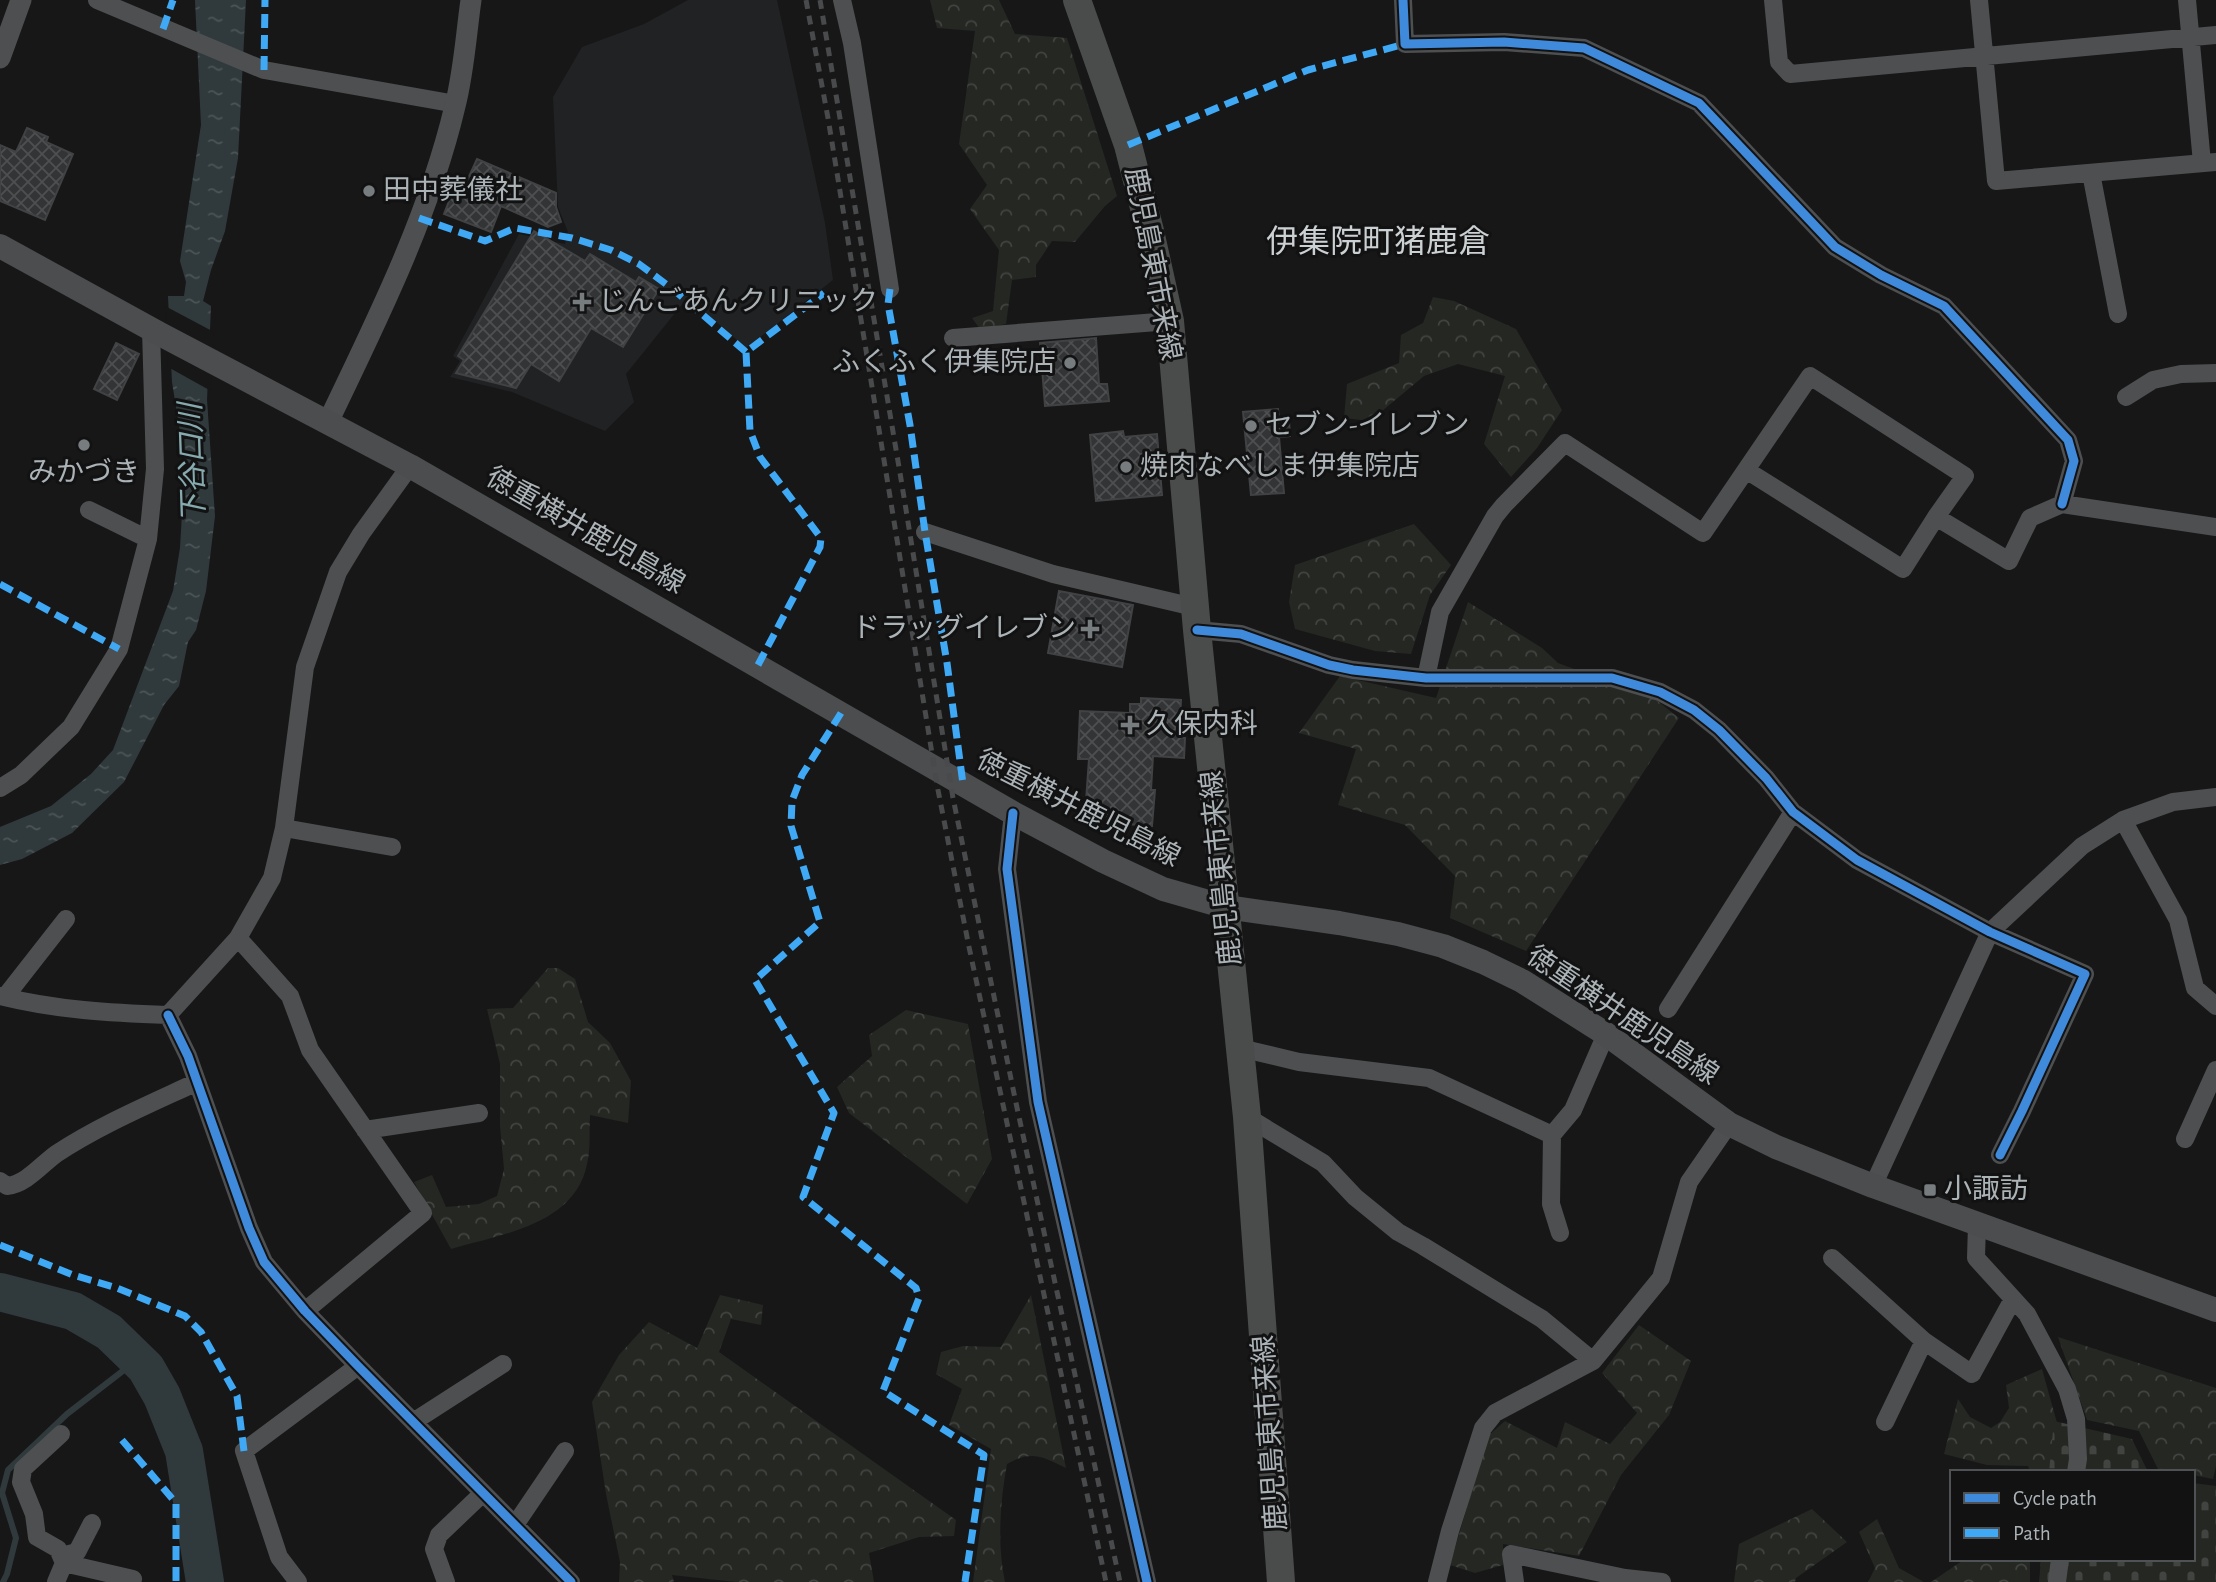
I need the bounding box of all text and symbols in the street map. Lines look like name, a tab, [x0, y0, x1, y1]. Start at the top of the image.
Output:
street label: 鹿児島東市来線	[1120, 165, 1186, 363]
place label: 田中葬儀社	[383, 175, 523, 205]
marker: 田中葬儀社	[361, 183, 377, 199]
district label: 伊集院町猪鹿倉	[1266, 225, 1490, 258]
place label: じんごあんクリニック	[598, 286, 878, 316]
marker: じんごあんクリニック	[572, 292, 592, 312]
place label: ふくふく伊集院店	[832, 347, 1056, 377]
marker: ふくふく伊集院店	[1062, 355, 1078, 371]
water label: 下谷口川	[175, 400, 210, 524]
place label: セブン-イレブン	[1265, 410, 1470, 440]
marker: セブン-イレブン	[1243, 418, 1259, 434]
marker: みかづき	[76, 437, 92, 453]
place label: 焼肉なべしま伊集院店	[1140, 451, 1420, 481]
place label: みかづき	[28, 457, 140, 487]
marker: 焼肉なべしま伊集院店	[1118, 459, 1134, 475]
street label: 徳重横井鹿児島線	[481, 461, 690, 599]
place label: ドラッグイレブン	[852, 613, 1076, 643]
marker: ドラッグイレブン	[1082, 621, 1098, 637]
place label: 久保内科	[1146, 709, 1258, 739]
marker: 久保内科	[1120, 715, 1140, 735]
street label: 徳重横井鹿児島線	[972, 744, 1185, 872]
street label: 鹿児島東市来線	[1196, 769, 1246, 967]
street label: 徳重横井鹿児島線	[1521, 940, 1724, 1090]
place label: 小諏訪	[1944, 1174, 2028, 1204]
marker: 小諏訪	[1922, 1182, 1938, 1198]
street label: 鹿児島東市来線	[1248, 1334, 1292, 1532]
legend	[1950, 1470, 2195, 1561]
text: Cycle path	[2013, 1488, 2097, 1509]
text: Path	[2013, 1523, 2051, 1544]

